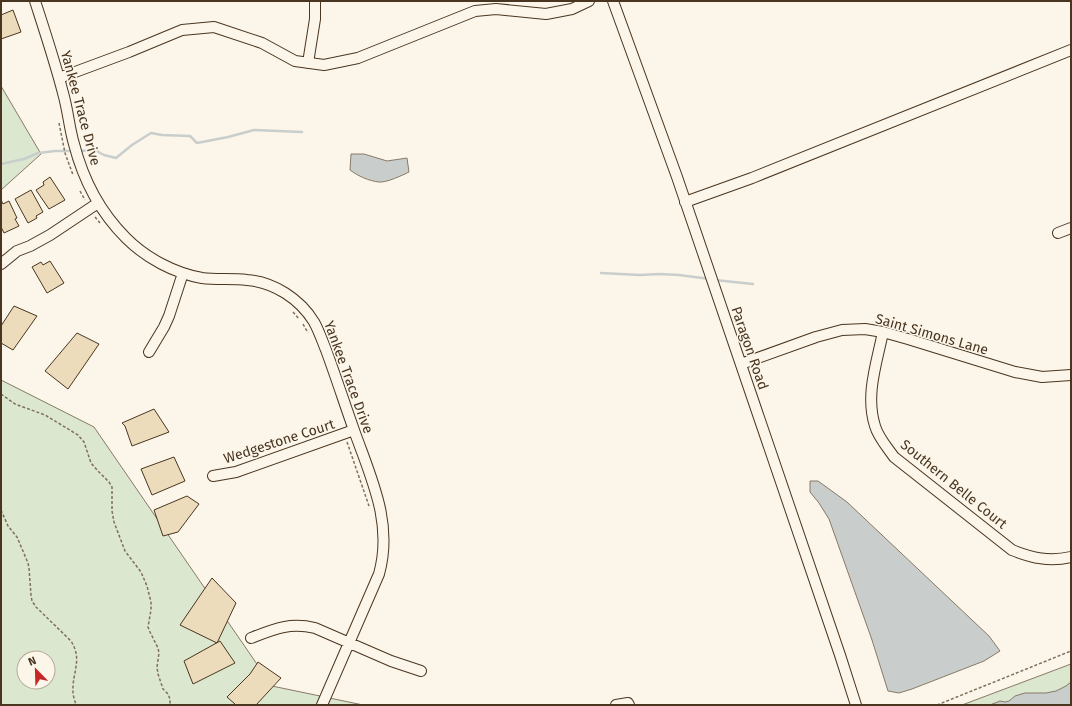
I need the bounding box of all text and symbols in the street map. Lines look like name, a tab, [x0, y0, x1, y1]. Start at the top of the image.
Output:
street label: Yankee Trace Drive	[57, 49, 104, 167]
street label: Paragon Road	[727, 304, 772, 392]
street label: Saint Simons Lane	[873, 310, 990, 359]
street label: Yankee Trace Drive	[320, 319, 377, 436]
street label: Wedgestone Court	[222, 415, 338, 467]
street label: Southern Belle Court	[897, 436, 1011, 533]
north arrow	[16, 650, 56, 690]
text: N	[26, 654, 38, 669]

